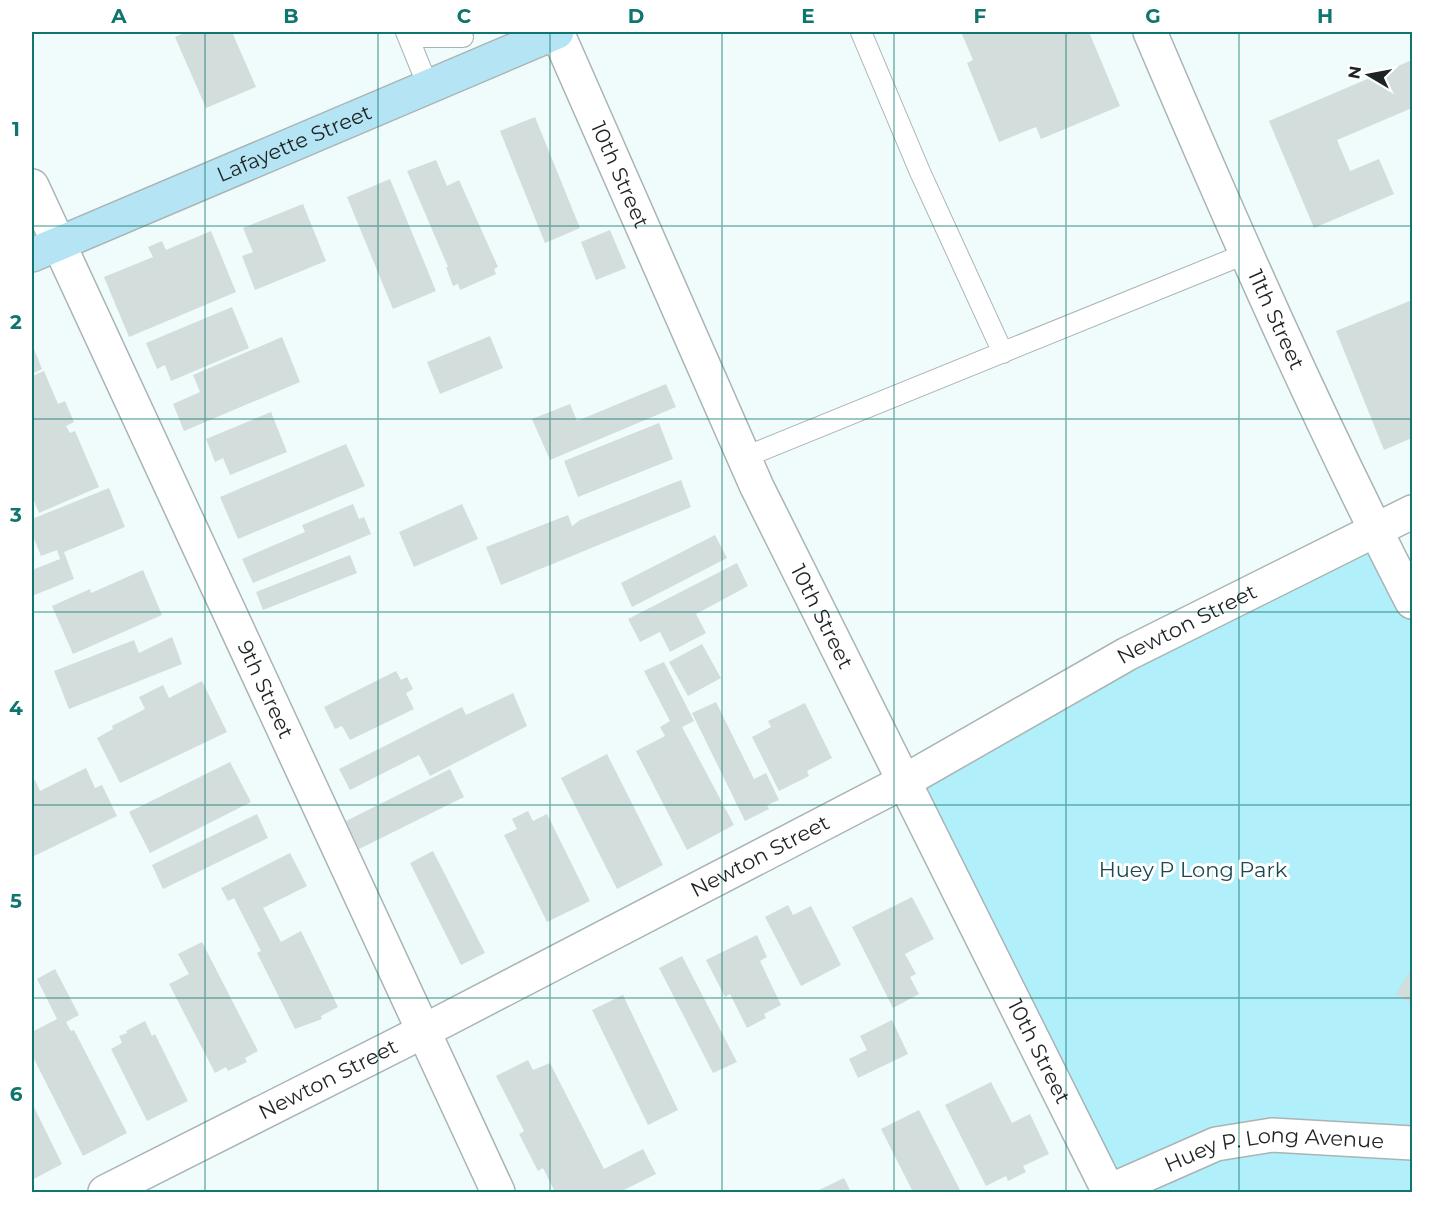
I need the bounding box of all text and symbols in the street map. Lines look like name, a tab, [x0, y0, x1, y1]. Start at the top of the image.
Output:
text: A	[110, 4, 127, 28]
text: B	[283, 4, 299, 28]
text: C	[457, 4, 472, 28]
text: D	[628, 4, 644, 28]
text: E	[801, 4, 815, 28]
text: F	[974, 4, 987, 28]
text: G	[1145, 4, 1161, 28]
text: H	[1317, 4, 1333, 28]
north arrow	[1339, 45, 1399, 105]
text: N	[1344, 64, 1365, 81]
street label: Lafayette Street	[213, 99, 375, 187]
text: 1	[12, 117, 20, 141]
street label: 10th Street	[586, 118, 655, 232]
street label: 11th Street	[1243, 266, 1310, 373]
text: 2	[10, 310, 22, 334]
text: 3	[9, 503, 22, 527]
street label: 10th Street	[786, 560, 859, 673]
street label: Newton Street	[1112, 579, 1261, 669]
street label: 9th Street	[232, 637, 299, 742]
text: 4	[9, 696, 23, 720]
street label: Newton Street	[686, 810, 833, 902]
park label: Huey P Long Park	[1099, 857, 1288, 882]
text: 5	[10, 889, 22, 913]
street label: 10th Street	[1003, 995, 1076, 1108]
street label: Newton Street	[254, 1033, 402, 1124]
text: 6	[10, 1082, 23, 1106]
street label: Huey P. Long Avenue	[1160, 1122, 1385, 1177]

